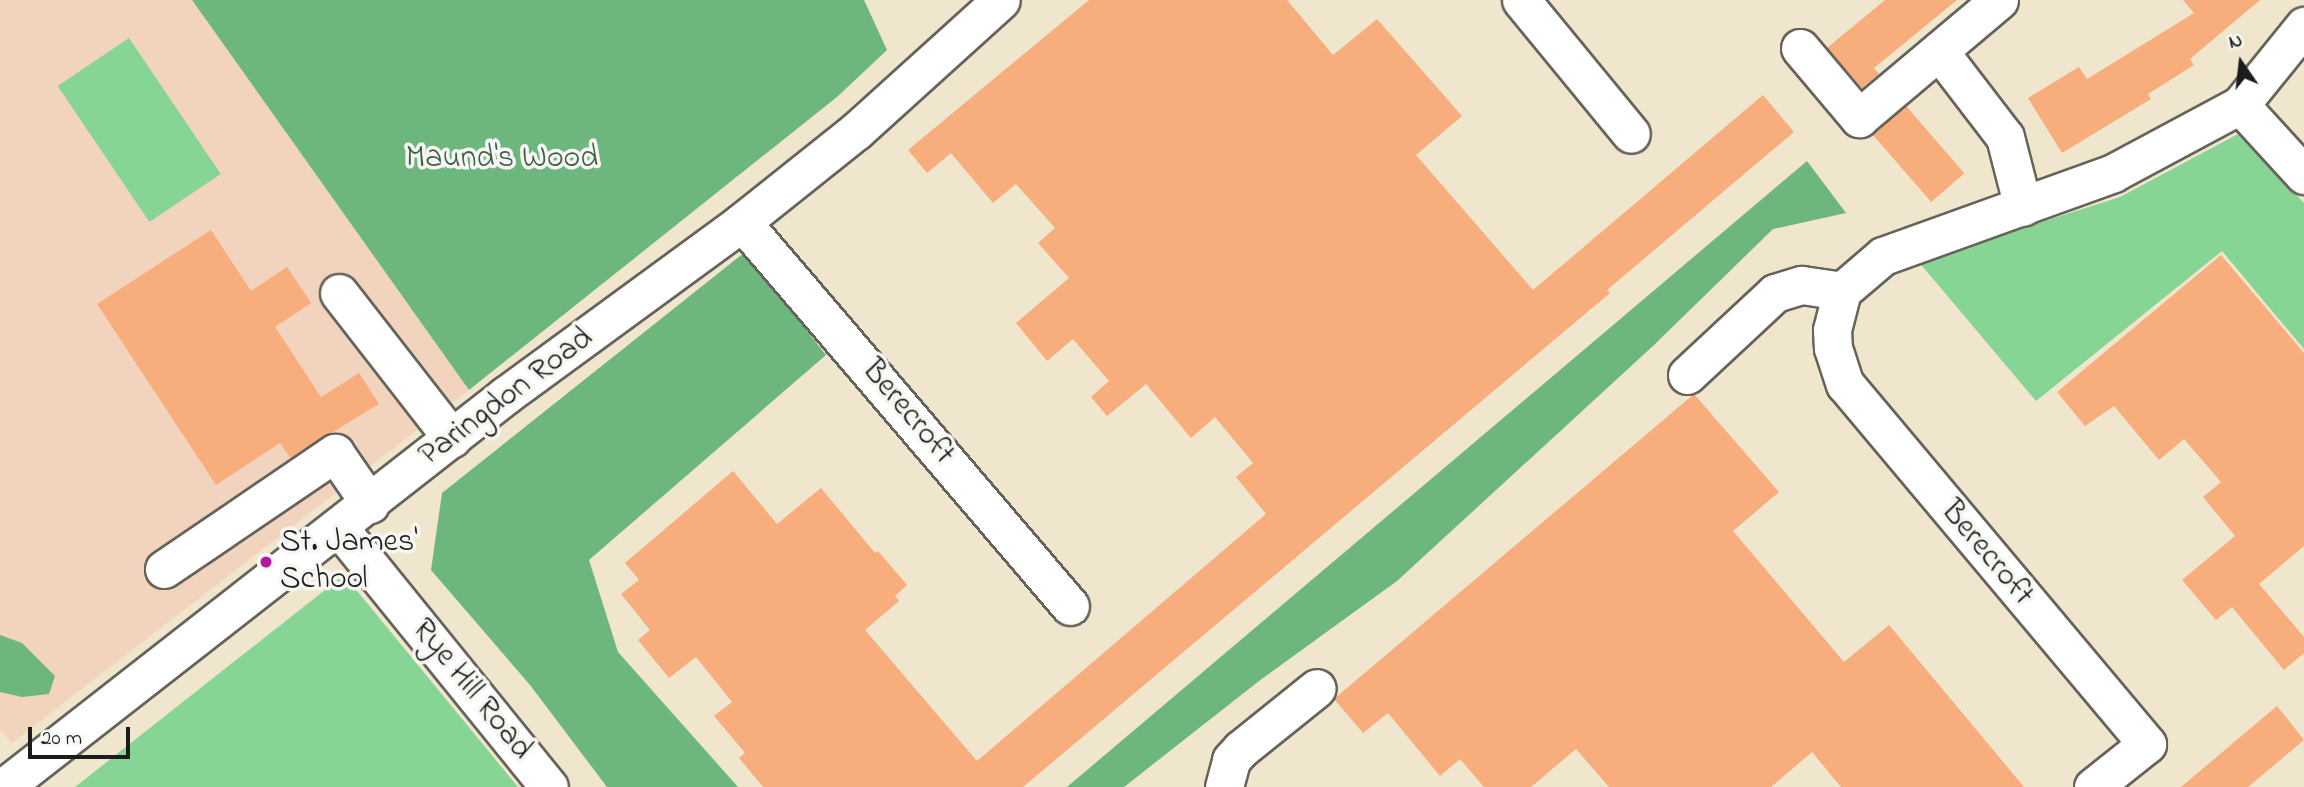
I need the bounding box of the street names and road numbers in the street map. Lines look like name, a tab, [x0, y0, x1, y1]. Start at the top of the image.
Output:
street label: Paringdon Road	[412, 320, 602, 476]
street label: Berecroft	[852, 353, 962, 473]
street label: Berecroft	[1931, 494, 2041, 614]
street label: Rye Hill Road	[402, 612, 540, 768]

